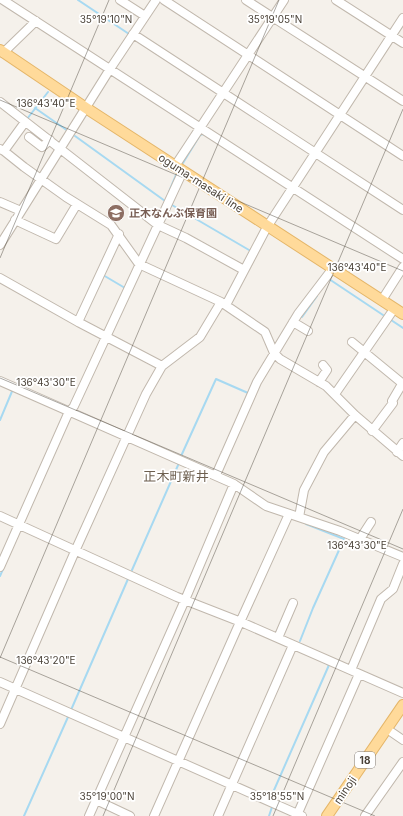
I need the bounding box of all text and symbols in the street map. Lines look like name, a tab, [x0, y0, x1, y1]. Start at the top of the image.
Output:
text: 35°19'10"N	[80, 13, 132, 25]
text: 35°19'05"N	[248, 13, 302, 25]
text: 136°43'40"E	[17, 97, 76, 109]
street label: oguma-masaki line	[156, 150, 246, 216]
school or university icon: 正木なんぶ保育園	[106, 203, 126, 223]
place label: 正木なんぶ保育園	[129, 206, 217, 220]
text: 136°43'40"E	[328, 261, 387, 273]
text: 136°43'30"E	[16, 376, 76, 388]
district label: 正木町新井	[143, 468, 209, 484]
text: 136°43'30"E	[327, 539, 387, 551]
text: 136°43'20"E	[16, 654, 76, 666]
road number: 18	[355, 752, 375, 768]
street label: minoji	[331, 773, 359, 807]
text: 35°19'00"N	[80, 790, 134, 802]
text: 35°18'55"N	[250, 790, 304, 802]

